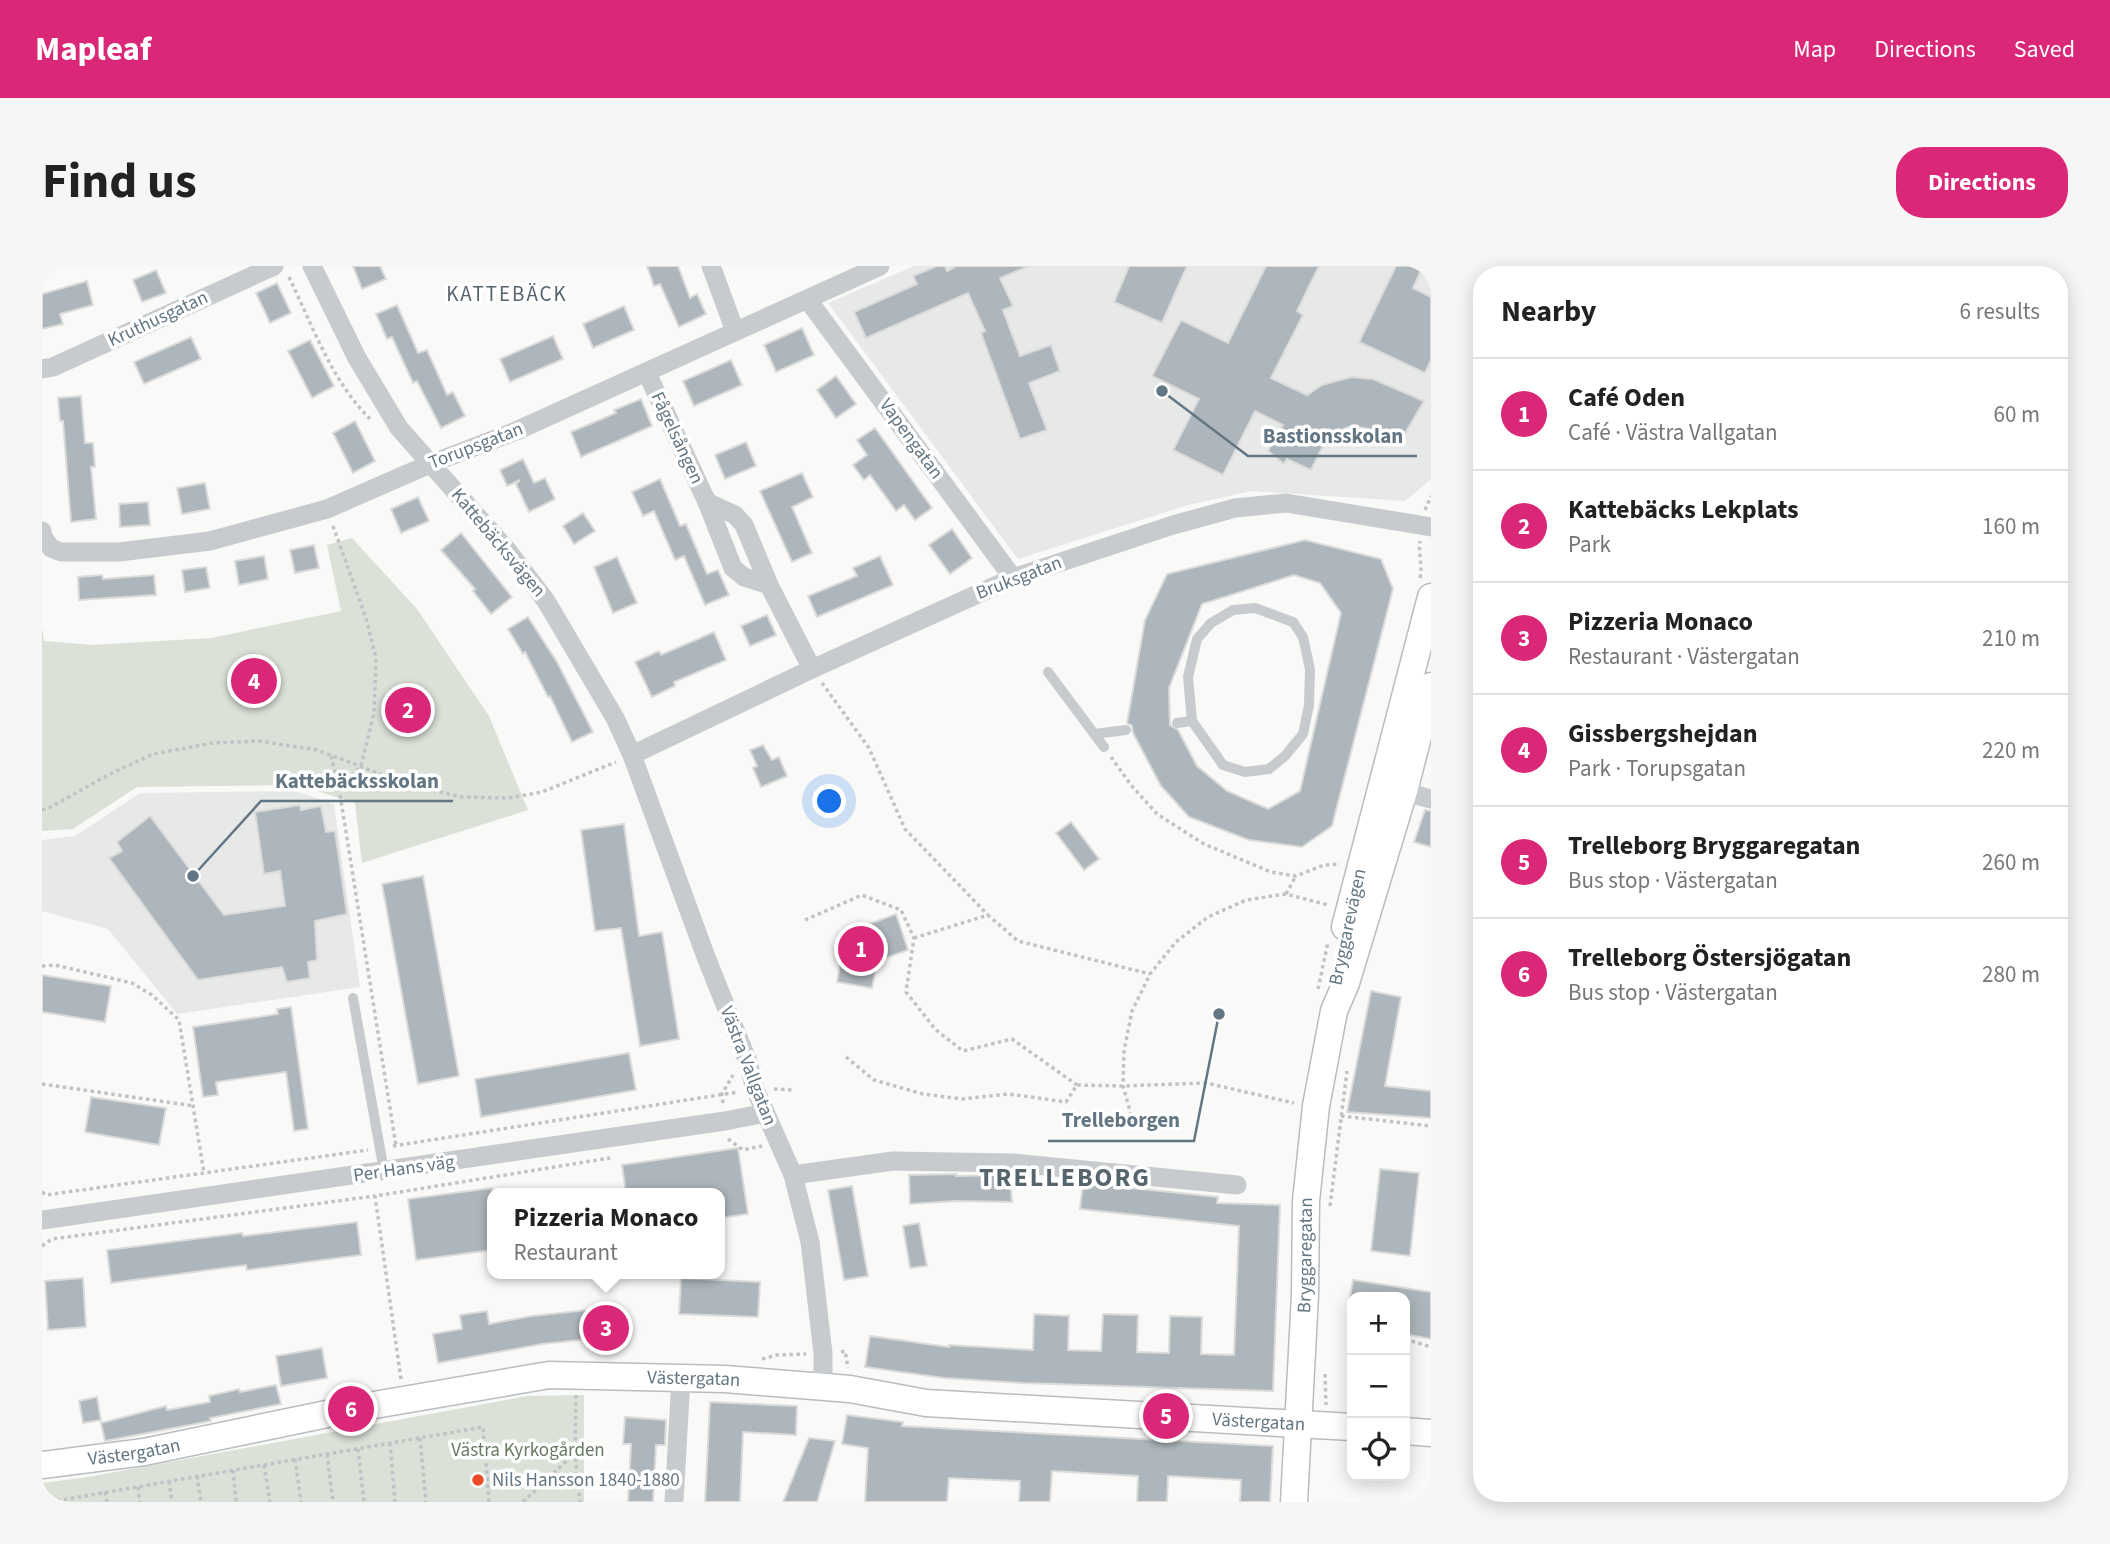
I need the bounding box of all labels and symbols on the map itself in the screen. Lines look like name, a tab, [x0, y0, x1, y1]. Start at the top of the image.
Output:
district label: KATTEBÄCK	[446, 279, 568, 309]
street label: Kruthusgatan	[104, 284, 212, 354]
street label: Fågelsången	[644, 387, 710, 489]
street label: Vapengatan	[872, 393, 950, 485]
callout: Bastionsskolan	[1248, 414, 1417, 456]
street label: Torupsgatan	[425, 416, 527, 476]
text: Bastionsskolan	[1263, 421, 1403, 451]
street label: Kattebäcksvägen	[444, 483, 552, 603]
street label: Bruksgatan	[972, 549, 1066, 607]
pin: 4	[231, 655, 277, 707]
pin: 2	[385, 684, 431, 736]
callout: Kattebäcksskolan	[261, 759, 453, 801]
text: Kattebäcksskolan	[275, 766, 439, 796]
your location	[812, 784, 846, 818]
street label: Bryggarevägen	[1322, 866, 1374, 988]
pin: 1	[838, 923, 884, 975]
street label: Västra Vallgatan	[713, 1002, 783, 1130]
callout: Trelleborgen	[1048, 1099, 1194, 1141]
text: Trelleborgen	[1062, 1105, 1180, 1135]
street label: Per Hans väg	[352, 1148, 457, 1189]
district label: TRELLEBORG	[979, 1159, 1151, 1196]
street label: Bryggaregatan	[1291, 1197, 1320, 1314]
pin: 3	[583, 1302, 629, 1354]
street label: Västergatan	[647, 1364, 741, 1394]
pin: 6	[328, 1383, 374, 1435]
pin: 5	[1143, 1390, 1189, 1442]
street label: Västergatan	[1211, 1406, 1306, 1438]
street label: Västergatan	[86, 1431, 183, 1473]
park label: Västra Kyrkogården	[451, 1437, 605, 1464]
place label: Nils Hansson 1840-1880	[492, 1467, 680, 1494]
marker: Nils Hansson 1840-1880	[470, 1472, 486, 1488]

